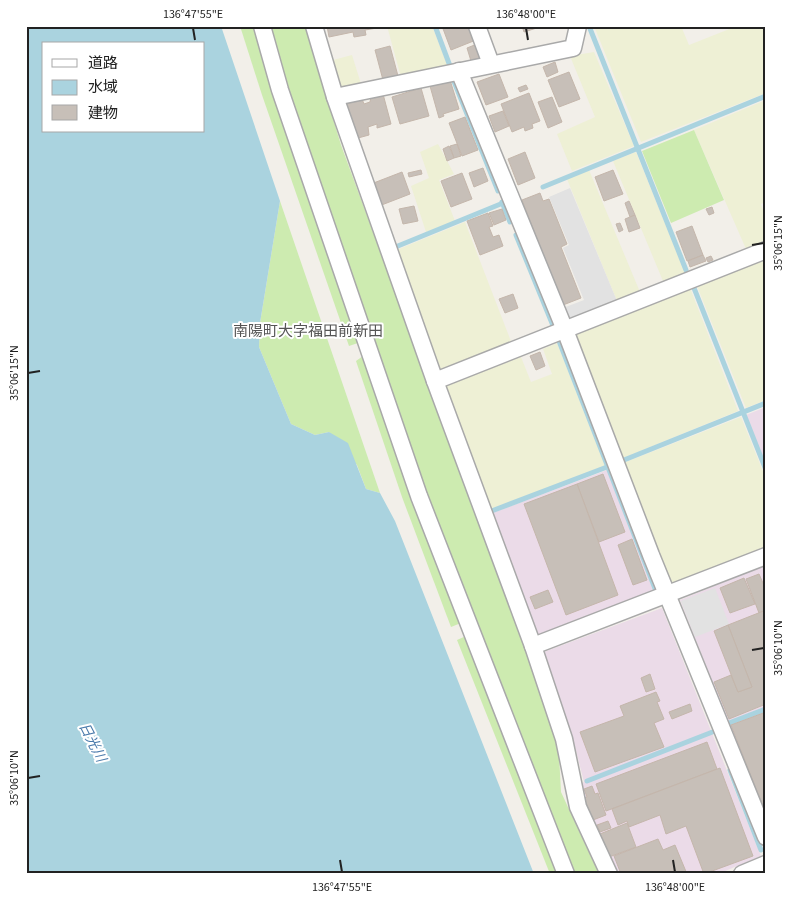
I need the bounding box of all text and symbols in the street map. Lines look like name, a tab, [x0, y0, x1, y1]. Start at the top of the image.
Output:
text: 136°47'55"E	[163, 6, 223, 23]
text: 136°48'00"E	[496, 6, 556, 23]
legend	[42, 42, 205, 132]
text: 道路	[88, 53, 118, 74]
text: 水域	[88, 77, 118, 98]
text: 建物	[88, 103, 118, 124]
text: 35°06'15"N	[770, 215, 787, 271]
district label: 南陽町大字福田前新田	[233, 321, 383, 342]
text: 35°06'15"N	[6, 345, 23, 401]
text: 35°06'10"N	[770, 620, 787, 676]
water label: 日光川	[74, 719, 111, 767]
text: 35°06'10"N	[6, 750, 23, 806]
text: 136°47'55"E	[312, 879, 372, 896]
text: 136°48'00"E	[645, 879, 705, 896]

